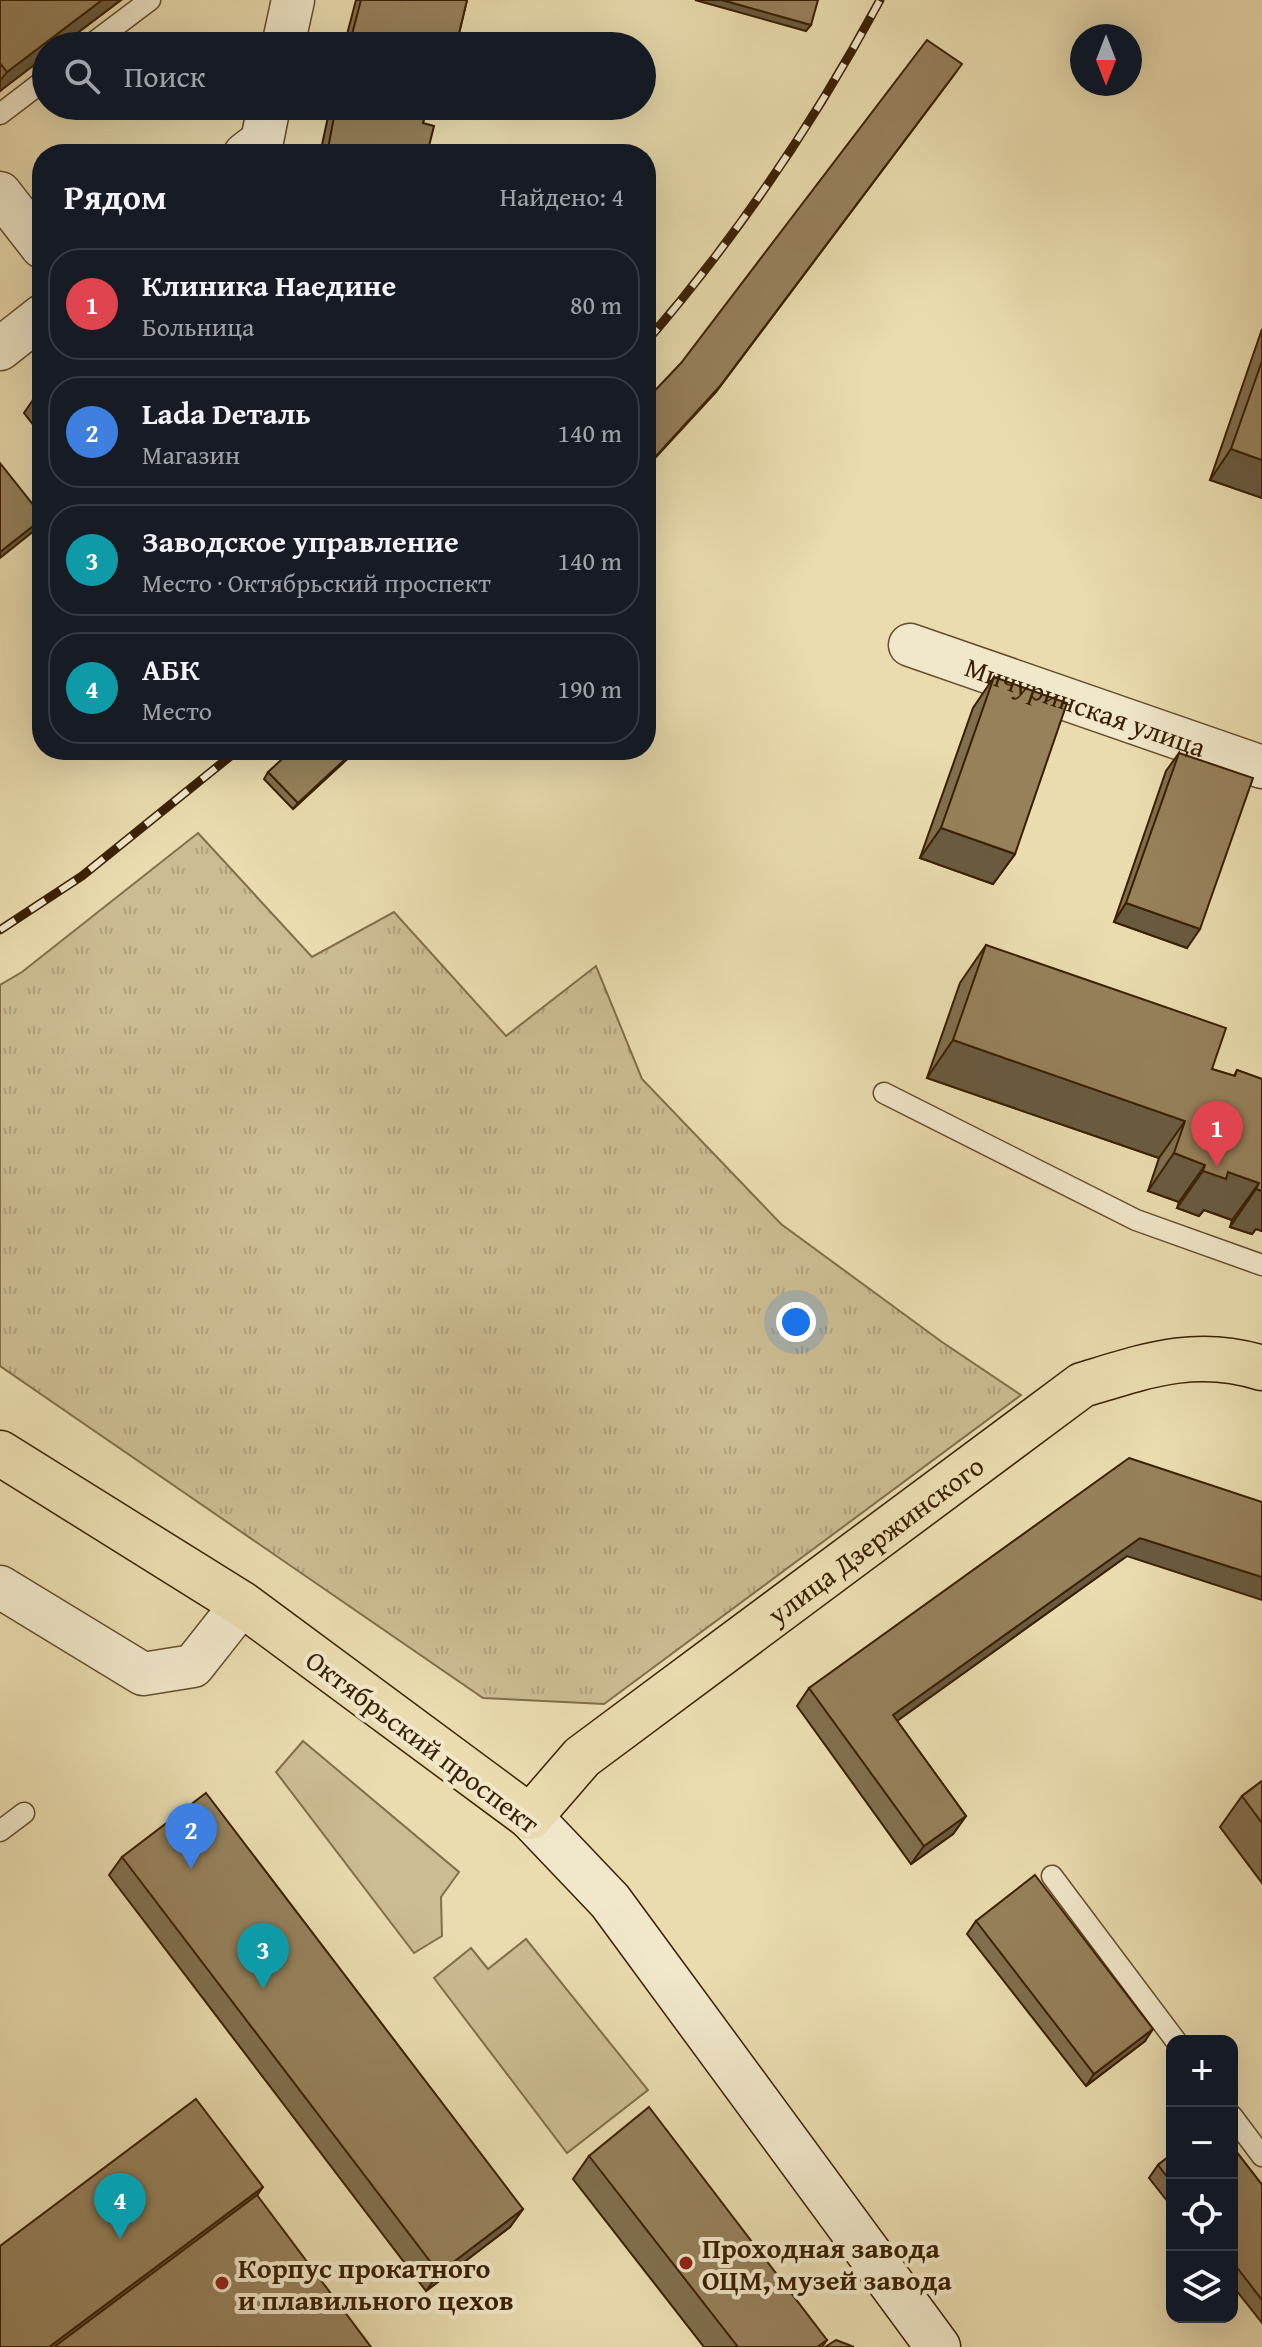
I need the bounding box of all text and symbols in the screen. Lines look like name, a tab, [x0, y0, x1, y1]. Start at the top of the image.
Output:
north arrow	[1070, 24, 1142, 96]
search box	[32, 32, 656, 120]
icon: search	[60, 54, 104, 98]
text: Поиск	[124, 54, 206, 98]
text: Рядом	[64, 172, 167, 221]
text: Найдено: 4	[500, 177, 624, 216]
text: Клиника Наедине	[142, 263, 396, 307]
text: 1	[85, 285, 99, 324]
text: 80 m	[570, 285, 622, 324]
text: Больница	[142, 307, 254, 346]
text: Lada Dеталь	[142, 391, 311, 435]
text: 2	[85, 413, 99, 452]
text: 140 m	[557, 413, 622, 452]
text: Магазин	[142, 435, 240, 474]
text: Заводское управление	[142, 519, 459, 563]
text: 3	[85, 541, 99, 580]
text: 140 m	[557, 541, 622, 580]
text: Место · Октябрьский проспект	[142, 563, 491, 602]
street label: Мичуринская улица	[960, 645, 1212, 767]
text: АБК	[142, 647, 200, 691]
text: 4	[85, 669, 99, 708]
text: 190 m	[557, 669, 622, 708]
text: Место	[142, 691, 212, 730]
pin: 1	[1191, 1101, 1243, 1167]
your location	[776, 1302, 816, 1342]
street label: улица Дзержинского	[757, 1445, 992, 1634]
street label: Октябрьский проспект	[298, 1639, 549, 1843]
pin: 2	[165, 1803, 217, 1869]
pin: 3	[237, 1923, 289, 1989]
map controls	[1166, 2035, 1238, 2323]
button: +	[1166, 2035, 1238, 2107]
button: −	[1166, 2107, 1238, 2179]
pin: 4	[94, 2173, 146, 2239]
button: locate	[1166, 2179, 1238, 2251]
place label: Проходная завода ОЦМ, музей завода	[702, 2227, 953, 2300]
place label: Корпус прокатного и плавильного цехов	[238, 2247, 514, 2320]
button: layers	[1166, 2251, 1238, 2323]
marker: Проходная завода ОЦМ, музей завода	[677, 2254, 695, 2272]
marker: Корпус прокатного и плавильного цехов	[213, 2274, 231, 2292]

